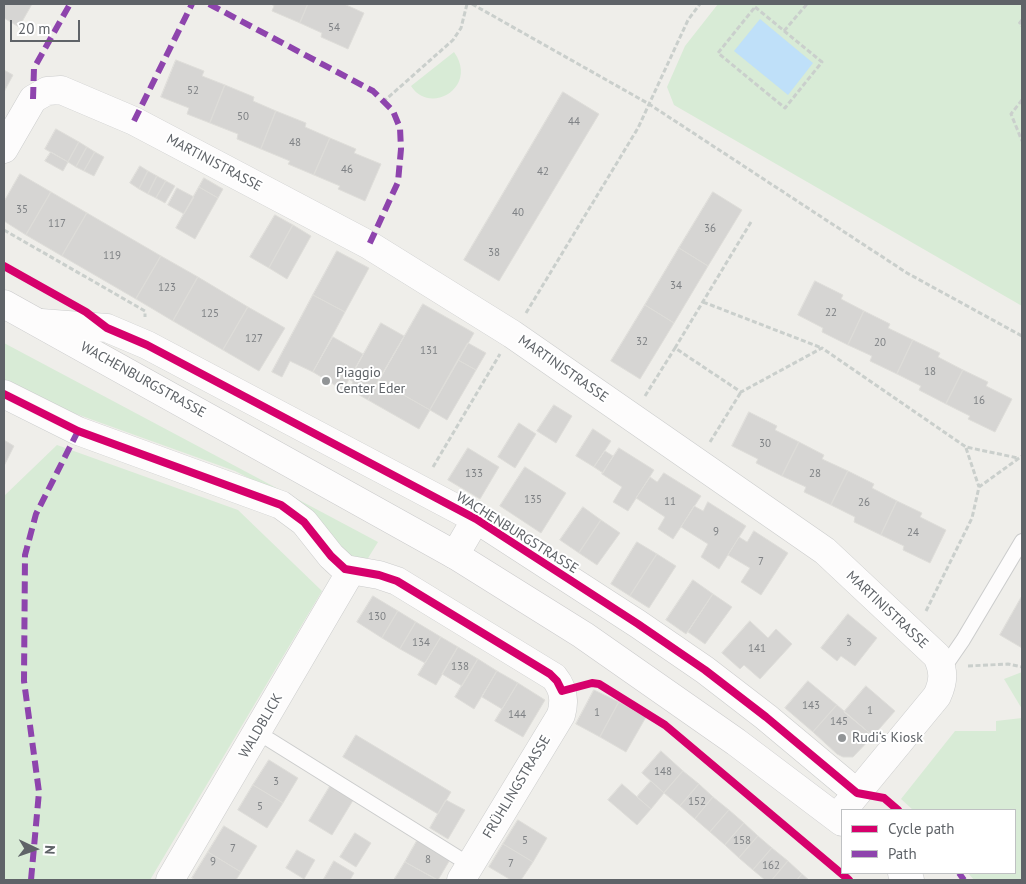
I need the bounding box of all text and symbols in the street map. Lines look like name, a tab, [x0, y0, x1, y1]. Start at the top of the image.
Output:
scale bar	[12, 10, 82, 42]
text: 20 m	[18, 19, 51, 38]
house number: 54	[328, 21, 340, 35]
house number: 52	[187, 84, 199, 98]
house number: 50	[237, 110, 249, 124]
house number: 44	[568, 115, 580, 129]
street label: MARTINISTRASSE	[163, 131, 265, 195]
house number: 48	[289, 136, 301, 150]
house number: 46	[341, 163, 353, 177]
house number: 42	[537, 165, 549, 179]
house number: 35	[16, 203, 28, 217]
house number: 40	[512, 206, 524, 220]
house number: 117	[48, 217, 66, 231]
house number: 36	[704, 222, 716, 236]
house number: 38	[488, 246, 500, 260]
house number: 119	[103, 249, 121, 263]
house number: 34	[670, 279, 682, 293]
house number: 123	[158, 281, 176, 295]
house number: 22	[825, 306, 837, 320]
house number: 125	[201, 307, 219, 321]
house number: 127	[245, 332, 263, 346]
street label: MARTINISTRASSE	[515, 332, 611, 406]
house number: 32	[636, 335, 648, 349]
house number: 20	[874, 336, 886, 350]
street label: WACHENBURGSTRASSE	[77, 339, 209, 421]
house number: 131	[420, 344, 438, 358]
place label: Piaggio Center Eder	[336, 365, 405, 398]
house number: 18	[924, 365, 936, 379]
marker: Piaggio Center Eder	[320, 375, 332, 387]
house number: 16	[973, 394, 985, 408]
house number: 30	[759, 437, 771, 451]
house number: 133	[465, 467, 483, 481]
house number: 28	[809, 467, 821, 481]
street label: WACHENBURGSTRASSE	[453, 489, 581, 577]
house number: 135	[524, 493, 542, 507]
house number: 11	[664, 495, 676, 509]
house number: 26	[858, 496, 870, 510]
house number: 9	[713, 525, 719, 539]
house number: 24	[907, 526, 919, 540]
house number: 7	[758, 555, 764, 569]
street label: MARTINISTRASSE	[843, 568, 931, 652]
house number: 130	[368, 610, 386, 624]
house number: 134	[412, 636, 430, 650]
house number: 3	[846, 636, 852, 650]
house number: 141	[748, 642, 766, 656]
house number: 138	[451, 660, 469, 674]
street label: WALDBLICK	[236, 691, 286, 761]
house number: 143	[802, 699, 820, 713]
house number: 1	[867, 704, 873, 718]
house number: 1	[594, 706, 600, 720]
house number: 144	[508, 708, 526, 722]
house number: 145	[830, 715, 848, 729]
place label: Rudi‘s Kiosk	[852, 730, 923, 746]
street label: FRÜHLINGSTRASSE	[480, 732, 554, 842]
marker: Rudi‘s Kiosk	[836, 732, 848, 744]
house number: 148	[654, 765, 672, 779]
house number: 3	[273, 775, 279, 789]
house number: 152	[688, 795, 706, 809]
house number: 5	[257, 800, 263, 814]
legend	[841, 809, 1016, 874]
text: Cycle path	[888, 819, 954, 838]
north arrow	[10, 824, 60, 874]
house number: 5	[522, 834, 528, 848]
house number: 158	[733, 834, 751, 848]
house number: 7	[230, 842, 236, 856]
text: Path	[888, 844, 917, 863]
text: N	[41, 845, 59, 855]
house number: 8	[425, 853, 431, 867]
house number: 9	[210, 855, 216, 869]
house number: 7	[508, 857, 514, 871]
house number: 162	[762, 859, 780, 873]

